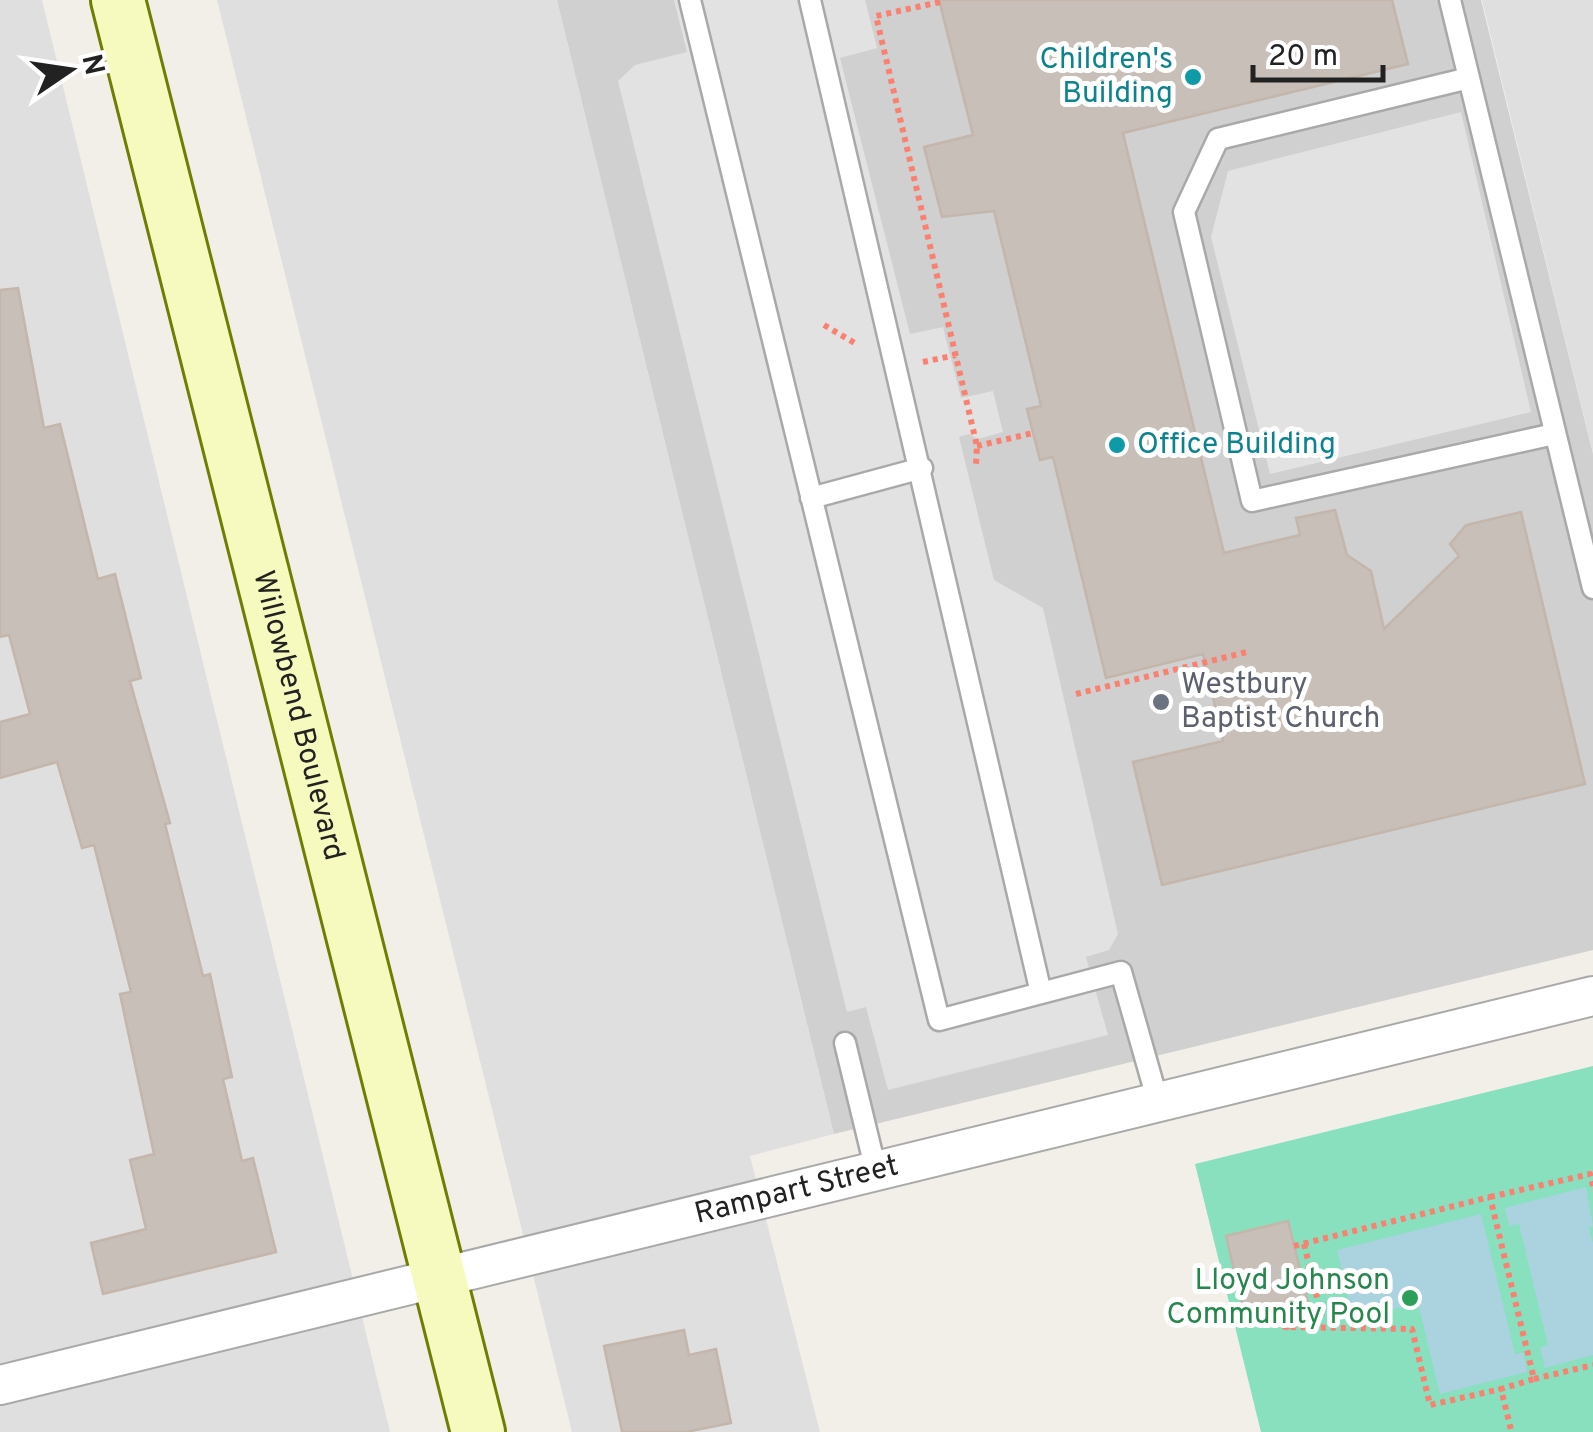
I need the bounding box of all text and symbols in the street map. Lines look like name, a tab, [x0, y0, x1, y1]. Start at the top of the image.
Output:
north arrow	[20, 20, 120, 120]
scale bar	[1253, 20, 1383, 82]
text: 20 m	[1268, 39, 1338, 76]
place label: Children's Building	[1040, 42, 1173, 113]
text: N	[72, 51, 111, 79]
marker: Children's Building	[1182, 66, 1204, 88]
place label: Office Building	[1137, 427, 1336, 464]
marker: Office Building	[1106, 434, 1128, 456]
street label: Willowbend Boulevard	[244, 567, 352, 864]
place label: Westbury Baptist Church	[1181, 667, 1381, 738]
marker: Westbury Baptist Church	[1150, 691, 1172, 713]
street label: Rampart Street	[691, 1148, 902, 1233]
place label: Lloyd Johnson Community Pool	[1166, 1263, 1390, 1334]
marker: Lloyd Johnson Community Pool	[1399, 1287, 1421, 1309]

